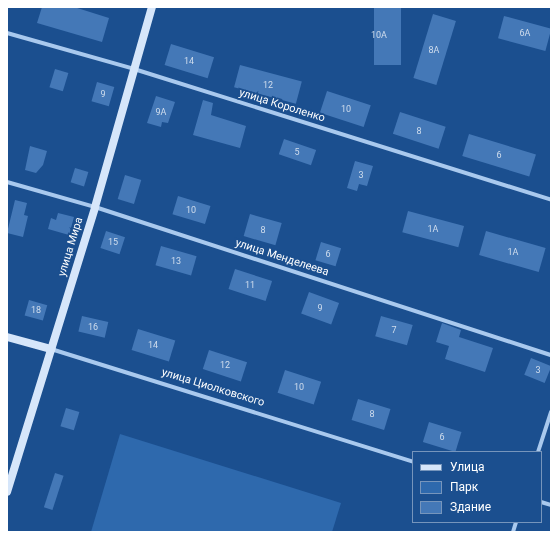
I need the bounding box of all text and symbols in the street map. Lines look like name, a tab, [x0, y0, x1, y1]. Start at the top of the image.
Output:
house number: 6А	[520, 28, 530, 38]
house number: 10А	[371, 30, 387, 40]
house number: 8А	[429, 45, 439, 55]
house number: 14	[184, 56, 194, 66]
house number: 12	[263, 80, 273, 90]
street label: улица Короленко	[237, 87, 327, 125]
house number: 9	[100, 89, 106, 99]
house number: 10	[341, 104, 351, 114]
house number: 9А	[156, 107, 166, 117]
house number: 8	[416, 126, 422, 136]
house number: 5	[294, 147, 300, 157]
house number: 6	[496, 150, 502, 160]
house number: 3	[358, 170, 364, 180]
house number: 10	[186, 205, 196, 215]
street label: улица Мира	[56, 216, 86, 278]
house number: 1А	[428, 224, 438, 234]
house number: 8	[260, 225, 266, 235]
house number: 15	[108, 237, 118, 247]
street label: улица Менделеева	[234, 237, 330, 279]
house number: 1А	[508, 247, 518, 257]
house number: 6	[325, 249, 331, 259]
house number: 13	[171, 256, 181, 266]
house number: 11	[245, 280, 255, 290]
house number: 9	[317, 303, 323, 313]
house number: 18	[31, 305, 41, 315]
house number: 16	[88, 322, 98, 332]
house number: 7	[391, 325, 397, 335]
house number: 14	[148, 340, 158, 350]
house number: 12	[220, 360, 230, 370]
house number: 3	[535, 365, 541, 375]
street label: улица Циолковского	[160, 366, 266, 410]
house number: 10	[294, 382, 304, 392]
house number: 8	[369, 409, 375, 419]
house number: 6	[439, 432, 445, 442]
legend	[412, 451, 542, 523]
text: Улица	[450, 460, 485, 474]
text: Парк	[450, 480, 478, 494]
text: Здание	[450, 500, 491, 514]

